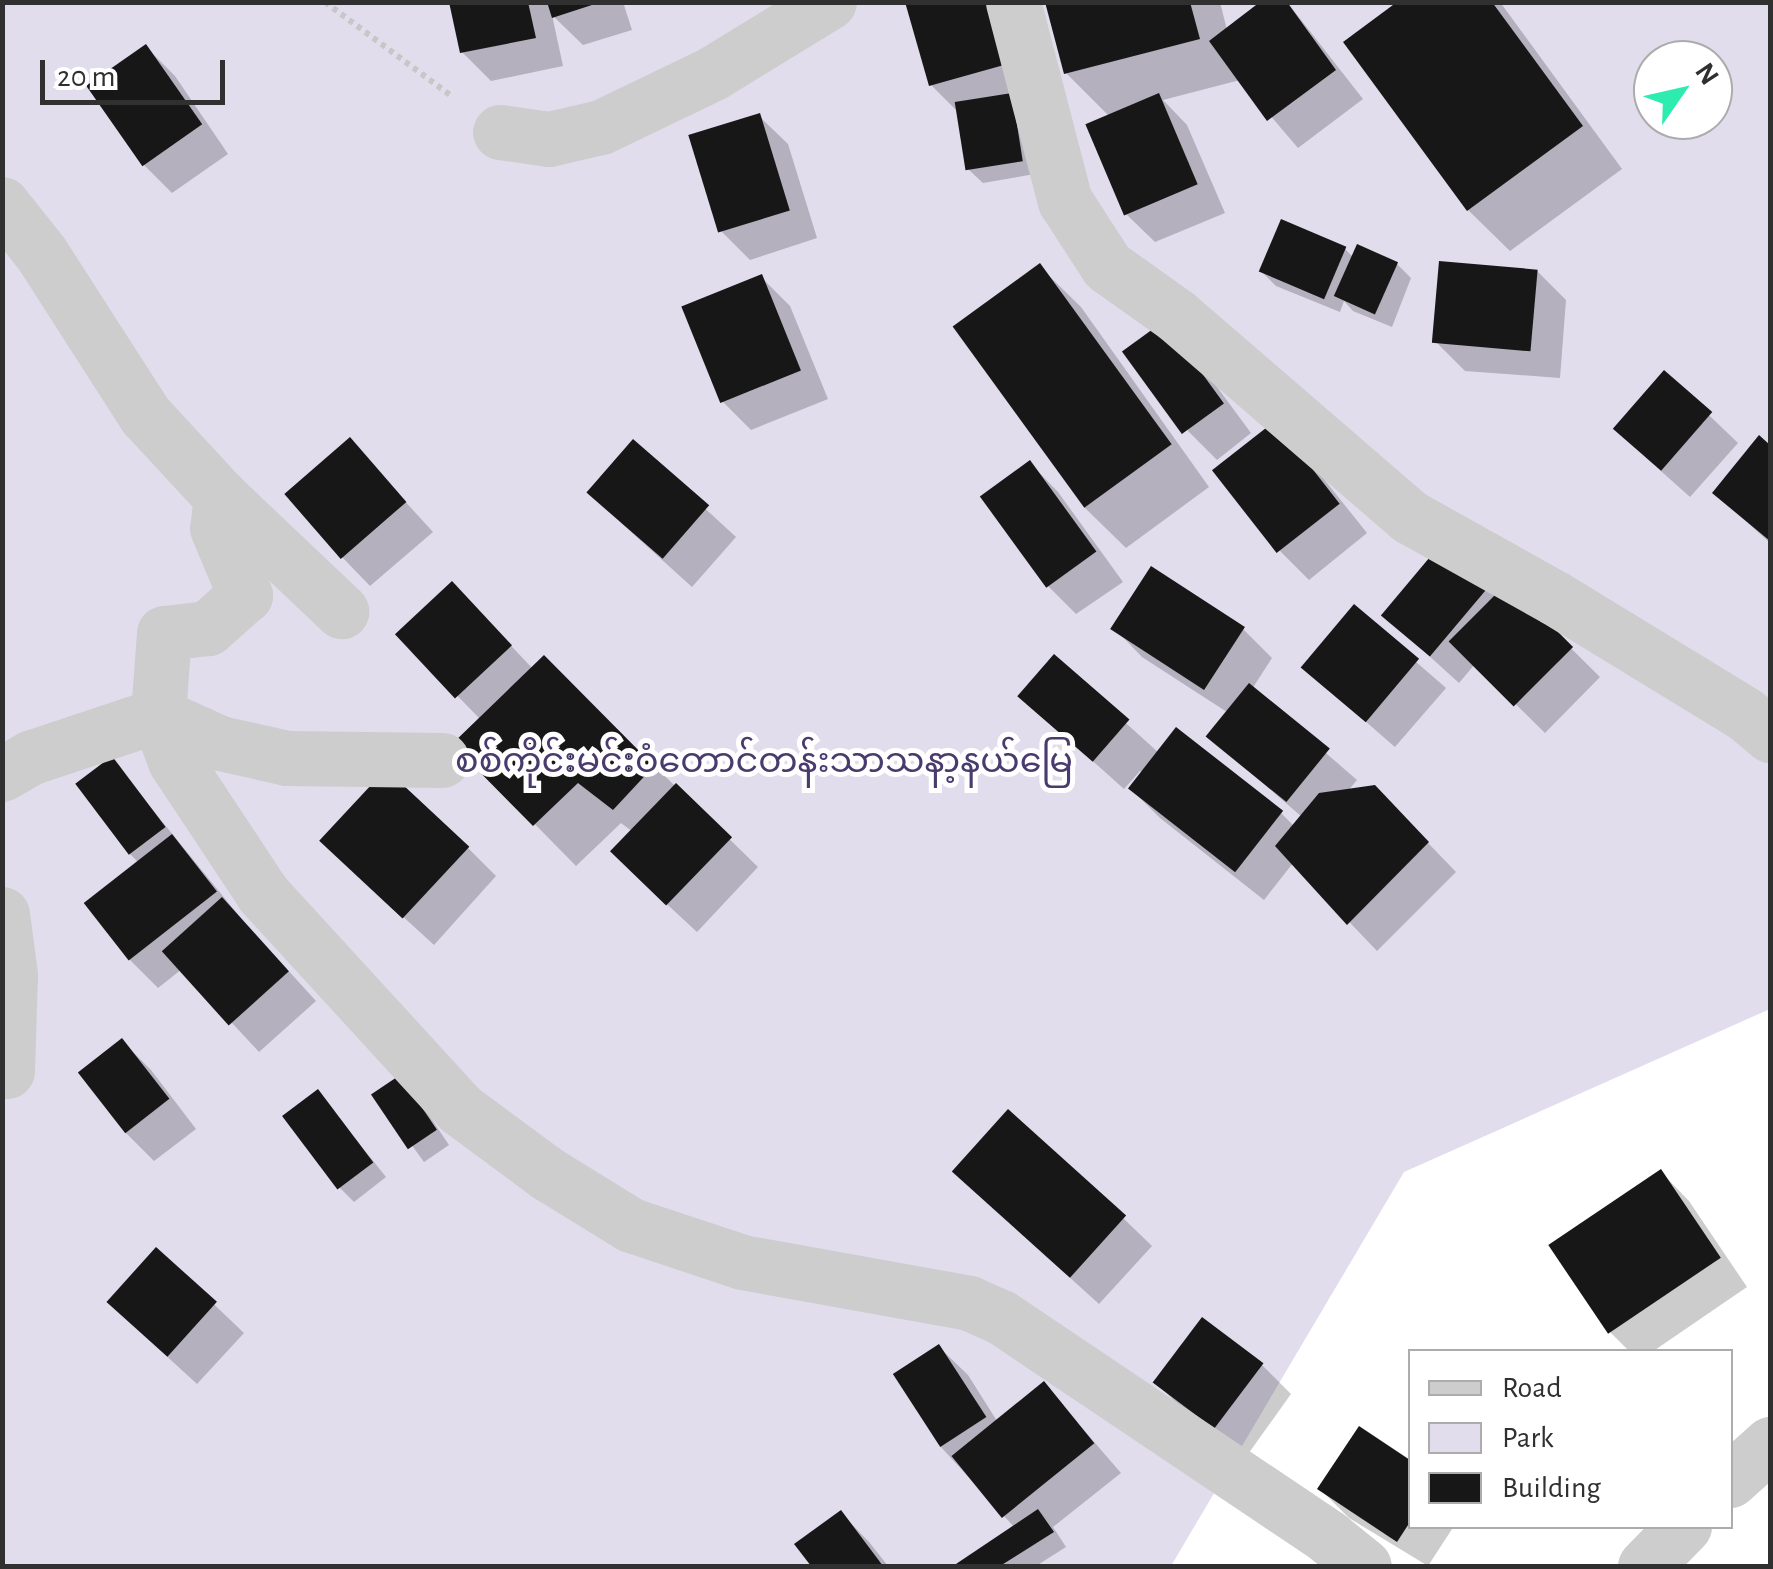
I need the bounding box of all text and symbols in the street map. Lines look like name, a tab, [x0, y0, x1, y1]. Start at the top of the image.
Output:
scale bar	[45, 40, 230, 102]
north arrow	[1633, 40, 1733, 140]
text: N	[1689, 58, 1723, 90]
text: 20 m	[57, 62, 115, 92]
park label: စစ်ကိုင်းမင်းဝံတောင်တန်းသာသနာ့နယ်မြေ	[455, 741, 1073, 783]
legend	[1408, 1349, 1733, 1529]
text: Road	[1502, 1373, 1562, 1403]
text: Park	[1502, 1423, 1554, 1453]
text: Building	[1502, 1473, 1601, 1503]

